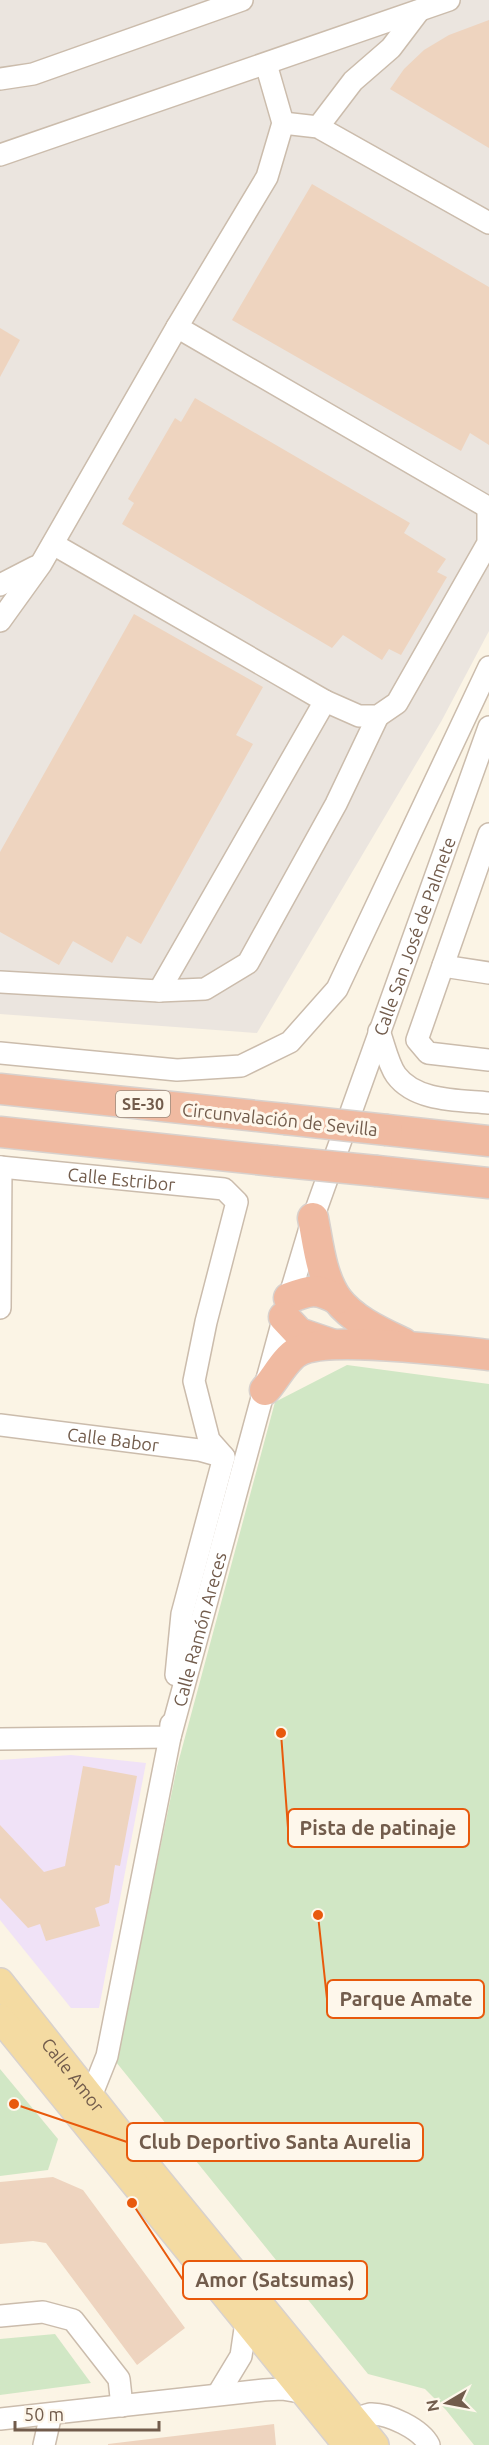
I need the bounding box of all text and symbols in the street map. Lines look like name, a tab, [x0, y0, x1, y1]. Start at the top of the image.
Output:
street label: Calle San José de Palmete	[369, 834, 459, 1038]
road number: SE-30	[116, 1091, 170, 1117]
street label: Circunvalación de Sevilla	[181, 1099, 379, 1139]
street label: Calle Estribor	[67, 1164, 176, 1194]
street label: Calle Babor	[66, 1424, 160, 1455]
street label: Calle Ramón Areces	[169, 1550, 230, 1709]
callout: Pista de patinaje	[288, 1809, 469, 1847]
text: Pista de patinaje	[300, 1816, 456, 1839]
callout: Parque Amate	[327, 1980, 484, 2018]
text: Parque Amate	[339, 1987, 473, 2010]
street label: Calle Amor	[38, 2034, 109, 2116]
callout: Club Deportivo Santa Aurelia	[127, 2123, 423, 2161]
text: Club Deportivo Santa Aurelia	[139, 2130, 411, 2153]
callout: Amor (Satsumas)	[183, 2261, 367, 2299]
text: Amor (Satsumas)	[195, 2268, 355, 2291]
north arrow	[417, 2373, 477, 2433]
scale bar	[15, 2394, 159, 2432]
text: N	[422, 2398, 442, 2413]
text: 50 m	[24, 2404, 64, 2424]

